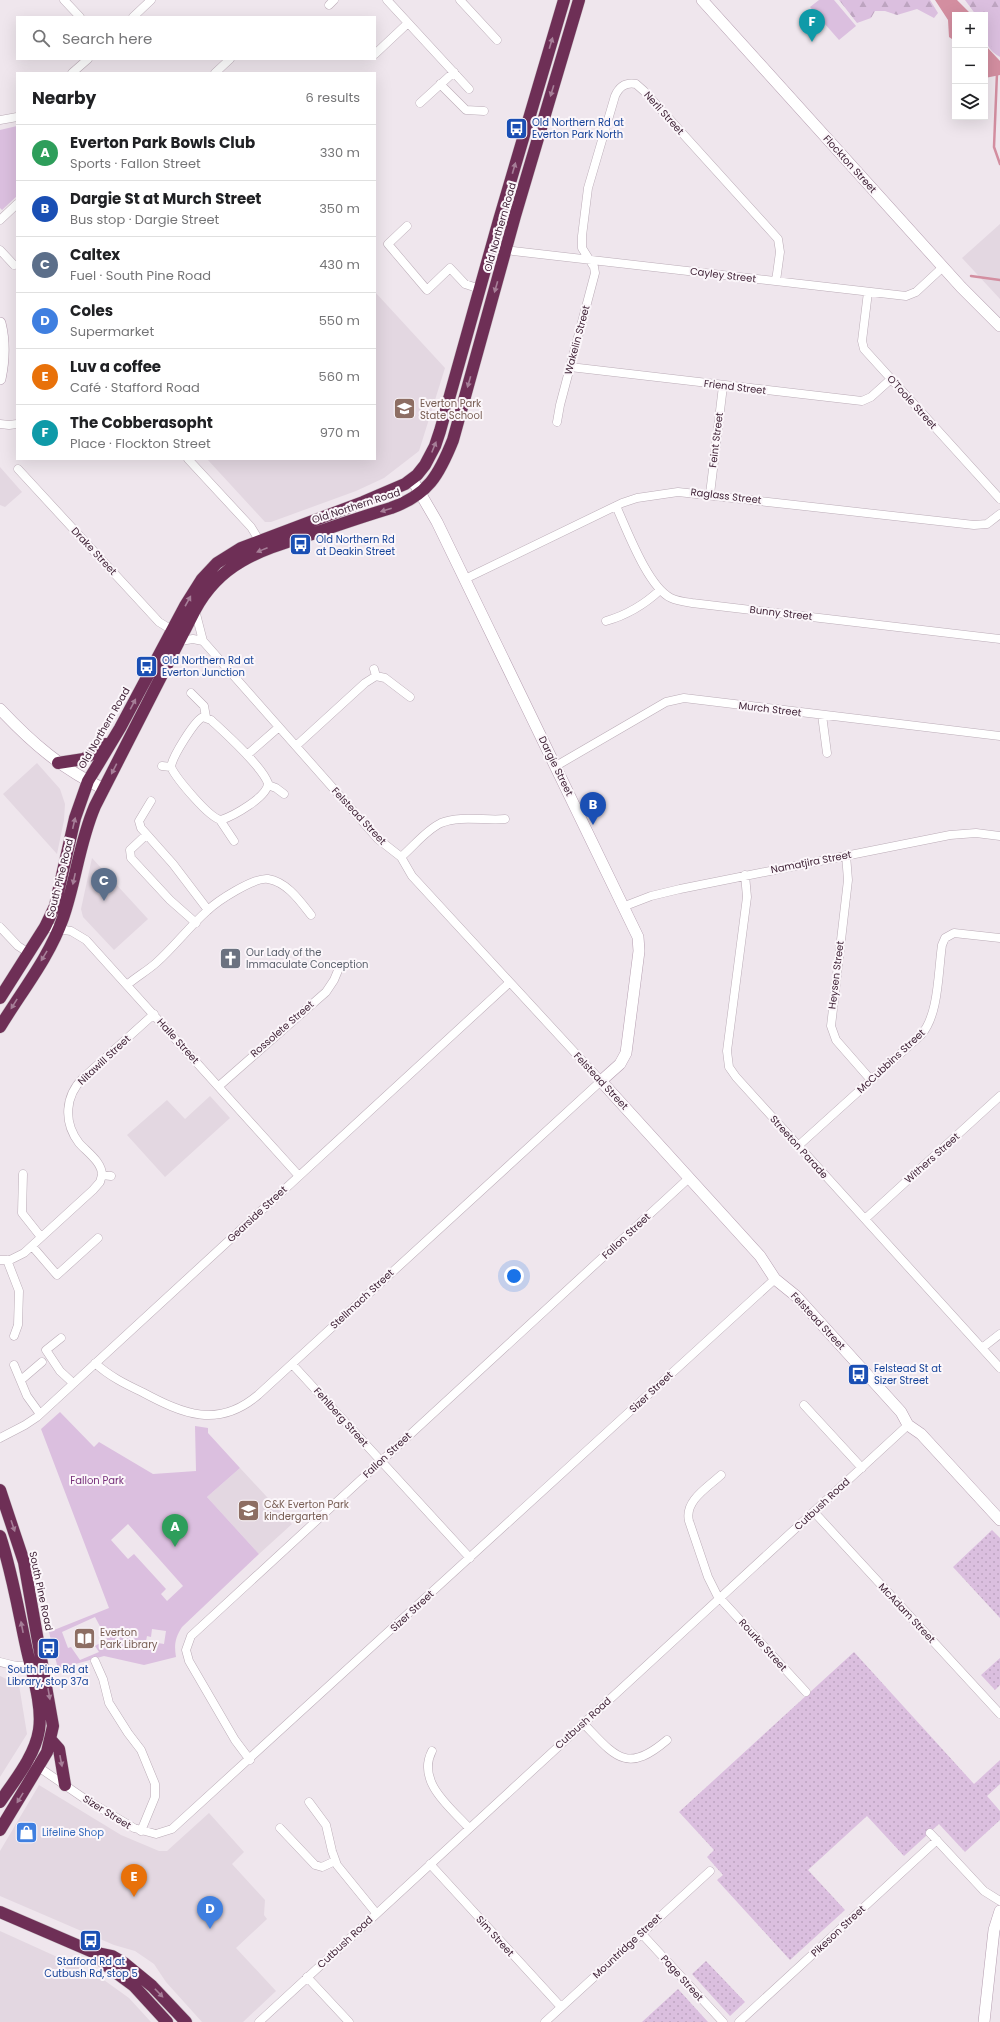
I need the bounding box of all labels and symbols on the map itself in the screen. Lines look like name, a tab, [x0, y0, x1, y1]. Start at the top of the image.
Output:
pin: F	[799, 9, 825, 42]
one-way arrow	[548, 37, 554, 49]
one-way arrow	[549, 85, 555, 97]
street label: Nerli Street	[640, 88, 688, 138]
bus stop icon: Old Northern Rd at Everton Park North	[503, 115, 529, 141]
place label: Old Northern Rd at Everton Park North	[532, 115, 624, 142]
street label: Flockton Street	[820, 132, 880, 197]
one-way arrow	[511, 161, 517, 173]
street label: Old Northern Road	[480, 181, 520, 273]
street label: Cayley Street	[689, 264, 757, 287]
one-way arrow	[493, 281, 499, 293]
street label: Wakelin Street	[561, 303, 594, 376]
street label: O'Toole Street	[884, 372, 941, 433]
street label: Friend Street	[703, 376, 767, 398]
one-way arrow	[466, 377, 472, 389]
school or university icon: Everton Park State School	[391, 396, 417, 422]
place label: Everton Park State School	[420, 396, 482, 423]
street label: Feint Street	[705, 411, 727, 469]
one-way arrow	[432, 441, 438, 453]
street label: Raglass Street	[690, 484, 763, 508]
street label: Old Northern Road	[310, 485, 402, 527]
one-way arrow	[380, 507, 392, 513]
street label: Drake Street	[68, 524, 120, 579]
bus stop icon: Old Northern Rd at Deakin Street	[287, 532, 313, 558]
place label: Old Northern Rd at Deakin Street	[316, 532, 395, 559]
one-way arrow	[257, 547, 268, 553]
one-way arrow	[185, 595, 191, 607]
street label: Bunny Street	[749, 602, 813, 624]
bus stop icon: Old Northern Rd at Everton Junction	[133, 653, 159, 679]
place label: Old Northern Rd at Everton Junction	[162, 653, 254, 680]
street label: Old Northern Road	[75, 684, 133, 772]
one-way arrow	[130, 698, 136, 710]
street label: Murch Street	[738, 698, 803, 720]
street label: Dargie Street	[535, 734, 577, 799]
one-way arrow	[111, 763, 117, 775]
street label: Felstead Street	[328, 784, 390, 849]
pin: B	[580, 792, 606, 825]
one-way arrow	[71, 816, 77, 829]
street label: South Pine Road	[43, 837, 77, 919]
street label: Namatjira Street	[769, 847, 853, 877]
pin: C	[91, 868, 117, 901]
one-way arrow	[71, 872, 77, 885]
street label: Heysen Street	[824, 940, 848, 1010]
church icon: Our Lady of the Immaculate Conception	[217, 945, 243, 971]
place label: Our Lady of the Immaculate Conception	[246, 945, 368, 972]
one-way arrow	[41, 950, 48, 962]
street label: Rossolete Street	[247, 997, 317, 1061]
one-way arrow	[10, 999, 18, 1009]
street label: Halle Street	[153, 1015, 203, 1067]
street label: McCubbins Street	[854, 1025, 929, 1097]
street label: Nitawill Street	[74, 1031, 134, 1088]
street label: Felstead Street	[570, 1049, 632, 1114]
street label: Streeton Parade	[766, 1112, 832, 1182]
street label: Withers Street	[901, 1129, 963, 1187]
street label: Gearside Street	[224, 1182, 291, 1246]
street label: Fallon Street	[598, 1209, 654, 1262]
street label: Stellmach Street	[327, 1265, 397, 1332]
your location	[504, 1266, 524, 1286]
street label: Felstead Street	[787, 1289, 849, 1354]
bus stop icon: Felstead St at Sizer Street	[845, 1361, 871, 1387]
place label: Felstead St at Sizer Street	[874, 1361, 942, 1388]
street label: Sizer Street	[626, 1368, 676, 1416]
street label: Fehlberg Street	[310, 1384, 372, 1450]
street label: Fallon Street	[359, 1428, 415, 1481]
park label: Fallon Park	[70, 1473, 125, 1488]
street label: Cutbush Road	[791, 1474, 853, 1534]
school or university icon: C&K Everton Park kindergarten	[236, 1497, 262, 1523]
place label: C&K Everton Park kindergarten	[264, 1497, 350, 1524]
pin: A	[162, 1514, 188, 1547]
one-way arrow	[10, 1521, 16, 1533]
street label: South Pine Road	[25, 1550, 57, 1632]
street label: McAdam Street	[875, 1580, 939, 1647]
street label: Sizer Street	[387, 1587, 437, 1635]
street label: Rourke Street	[735, 1615, 791, 1675]
one-way arrow	[18, 1620, 24, 1633]
library icon: Everton Park Library	[72, 1625, 98, 1651]
place label: Everton Park Library	[100, 1625, 158, 1652]
bus stop icon: South Pine Rd at Library, stop 37a	[35, 1636, 61, 1662]
place label: South Pine Rd at Library, stop 37a	[8, 1662, 89, 1689]
one-way arrow	[46, 1688, 52, 1700]
street label: Cutbush Road	[552, 1694, 614, 1752]
one-way arrow	[58, 1755, 64, 1767]
street label: Sizer Street	[80, 1791, 134, 1833]
one-way arrow	[16, 1793, 24, 1804]
shop icon: Lifeline Shop	[13, 1819, 39, 1845]
place label: Lifeline Shop	[42, 1825, 104, 1840]
pin: E	[121, 1864, 147, 1897]
pin: D	[197, 1896, 223, 1929]
street label: Pikeson Street	[807, 1902, 869, 1960]
street label: Mountridge Street	[589, 1910, 665, 1982]
street label: Cutbush Road	[314, 1912, 376, 1972]
street label: Sim Street	[472, 1912, 518, 1960]
bus stop icon: Stafford Rd at Cutbush Rd, stop 5	[78, 1928, 104, 1954]
street label: Page Street	[657, 1952, 707, 2005]
place label: Stafford Rd at Cutbush Rd, stop 5	[44, 1954, 138, 1981]
one-way arrow	[154, 1988, 163, 1998]

